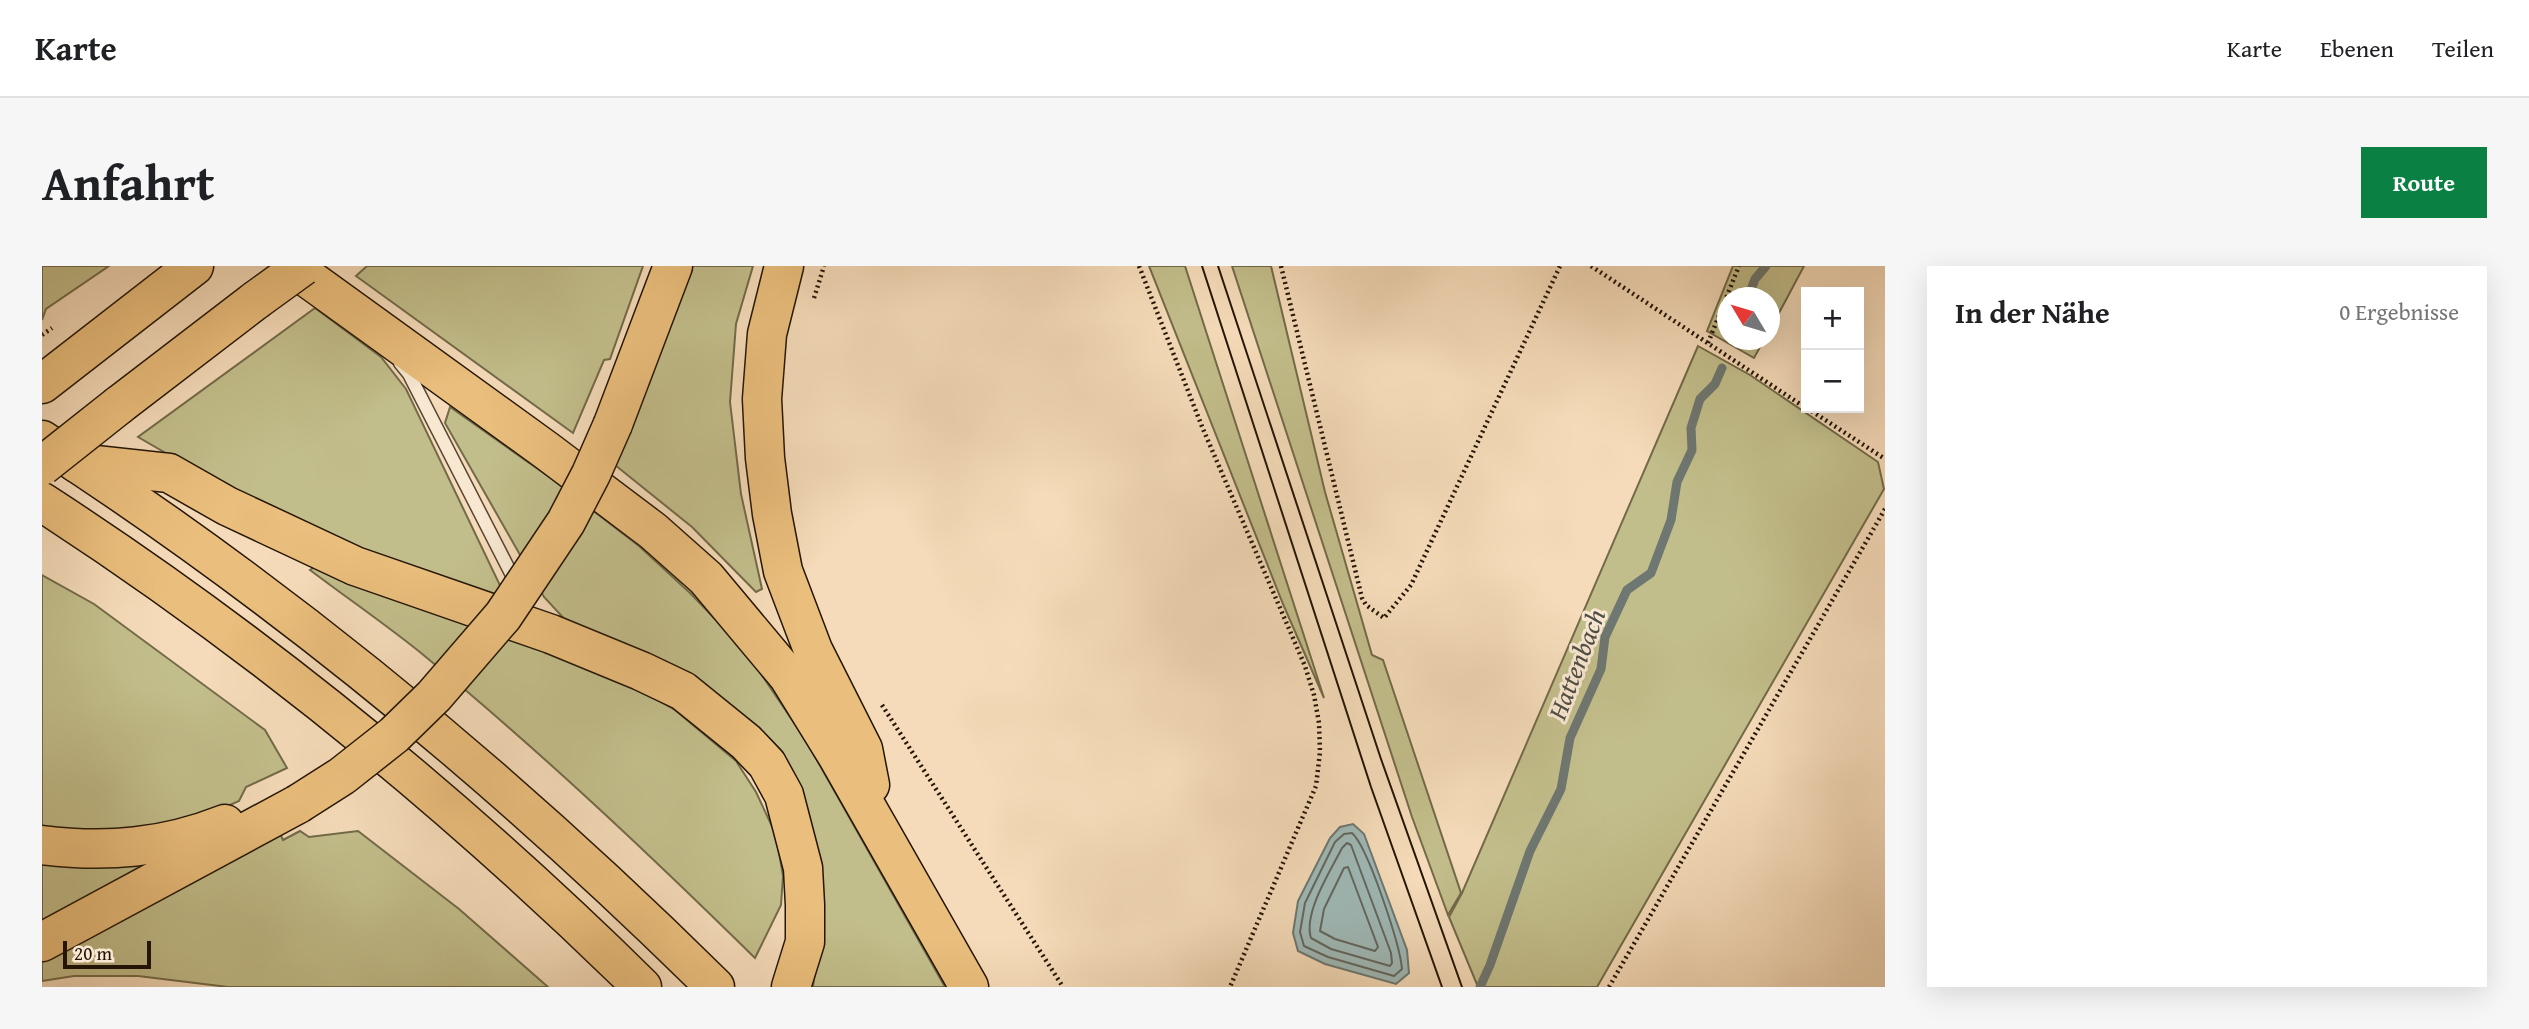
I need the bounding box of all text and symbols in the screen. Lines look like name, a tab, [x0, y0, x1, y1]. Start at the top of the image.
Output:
text: Karte	[35, 24, 117, 72]
text: Karte	[2227, 31, 2282, 66]
text: Ebenen	[2320, 31, 2394, 66]
text: Teilen	[2432, 31, 2494, 66]
text: Anfahrt	[42, 146, 215, 218]
button: Route	[2361, 147, 2487, 218]
north arrow	[1717, 287, 1780, 350]
map controls	[1801, 287, 1864, 413]
button: +	[1801, 287, 1864, 350]
text: In der Nähe	[1955, 290, 2110, 334]
text: 0 Ergebnisse	[2339, 295, 2459, 328]
button: −	[1801, 350, 1864, 413]
water label: Hattenbach	[1537, 603, 1615, 726]
scale bar	[63, 938, 150, 970]
text: 20 m	[74, 939, 112, 967]

